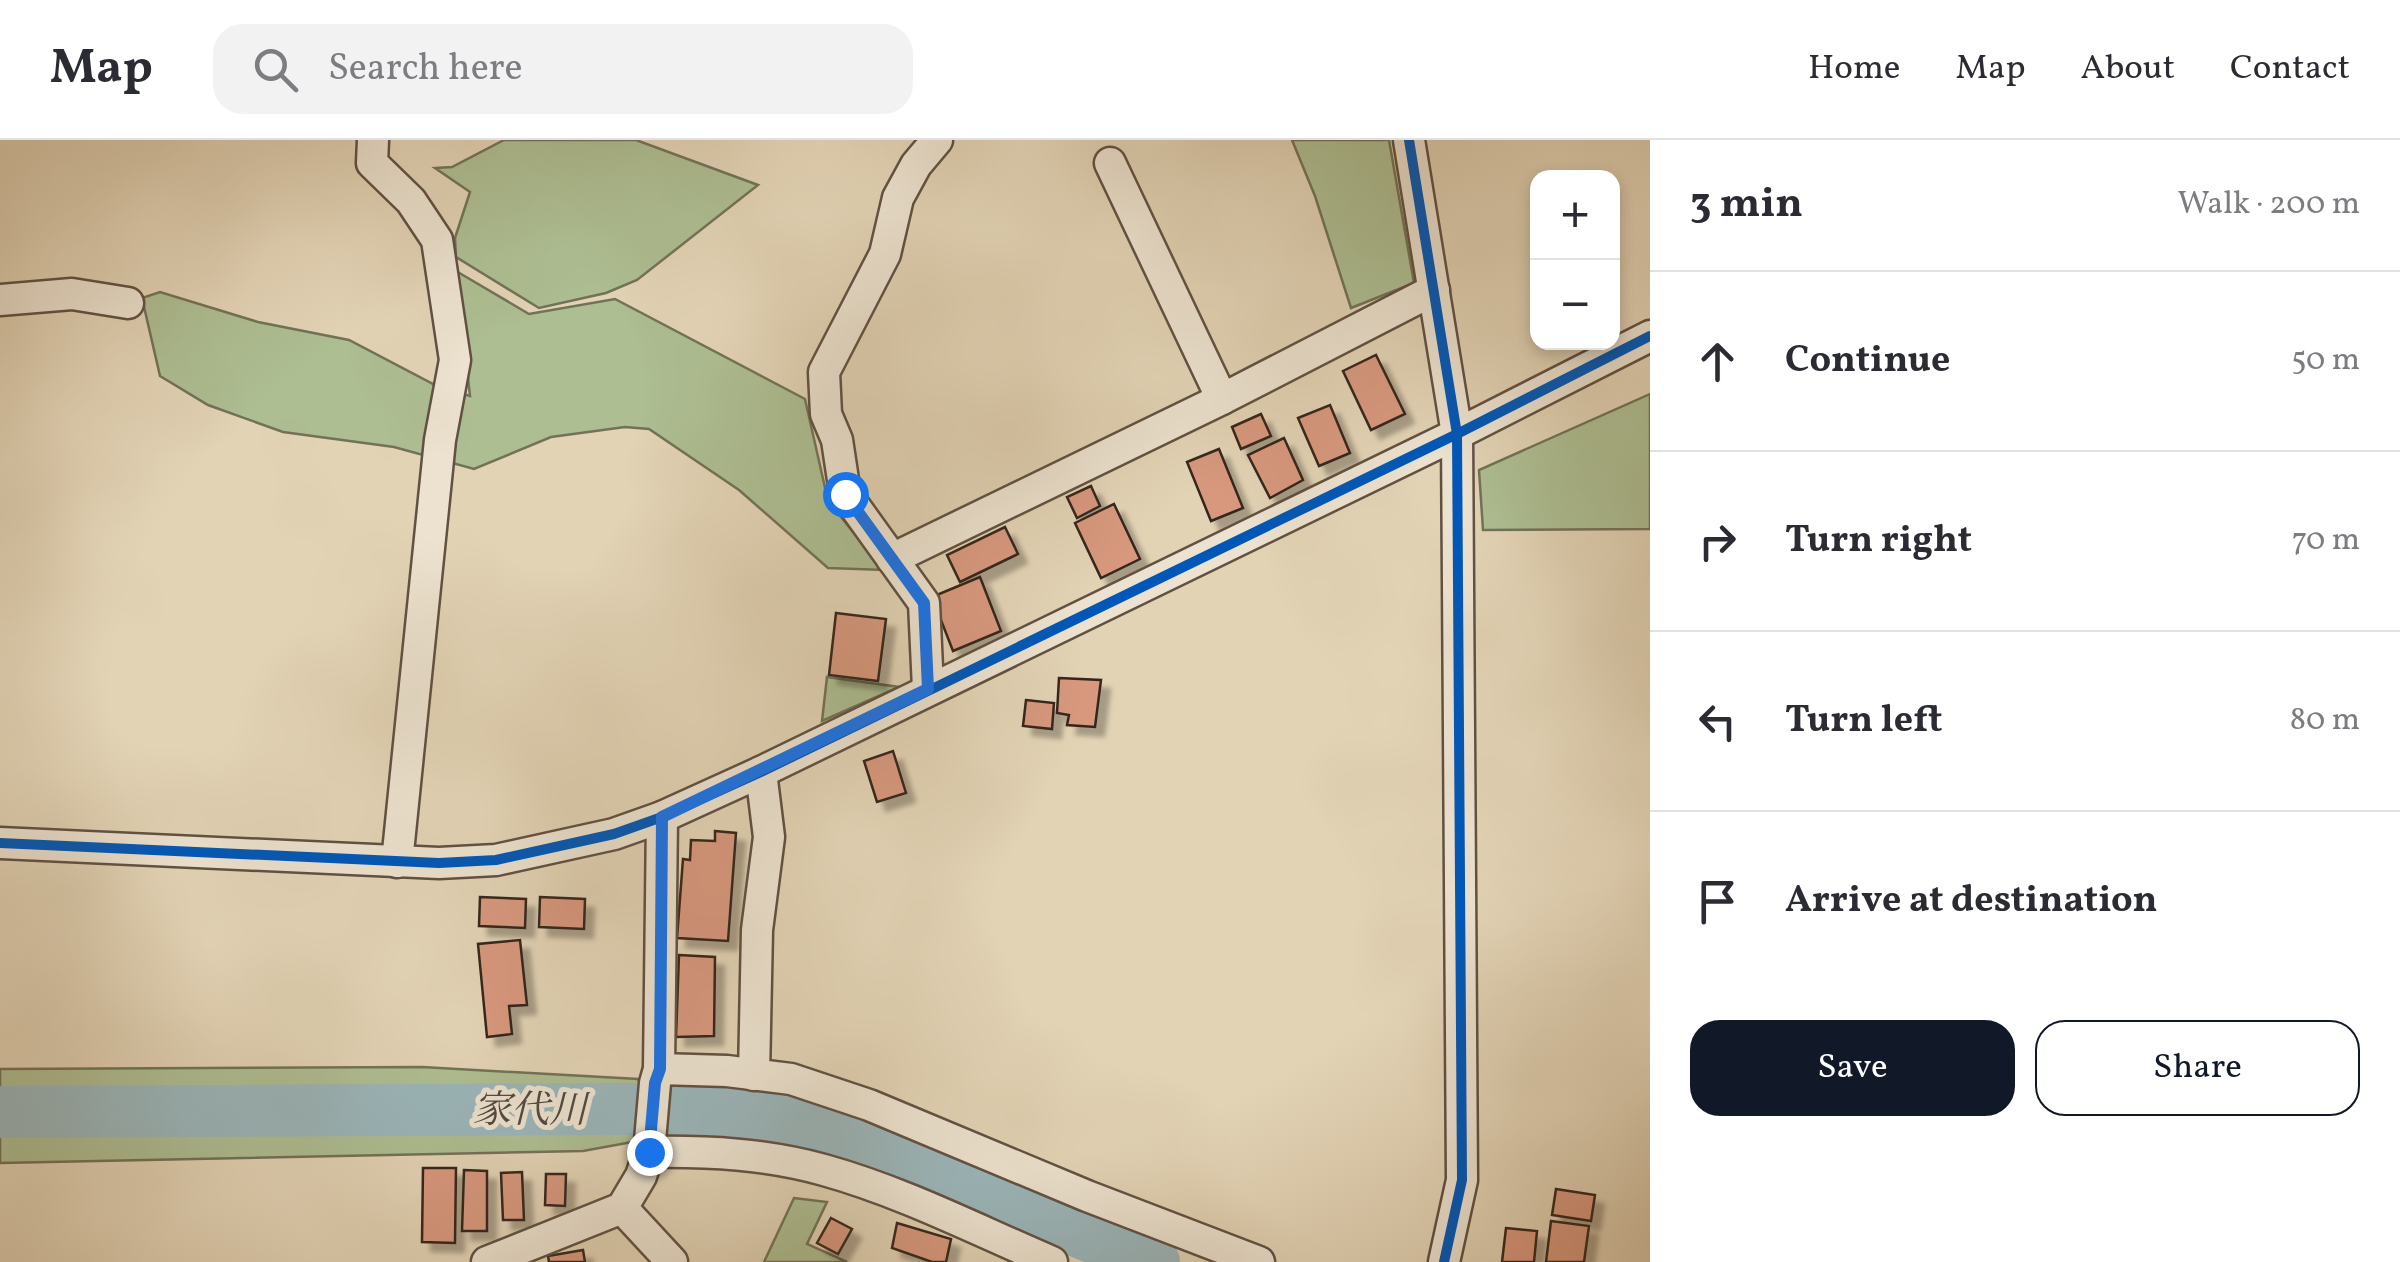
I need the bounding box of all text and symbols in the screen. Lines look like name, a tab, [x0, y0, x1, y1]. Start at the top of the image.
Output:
search box	[213, 24, 913, 114]
text: Map	[50, 36, 153, 103]
icon: search	[248, 42, 303, 97]
text: Search here	[328, 43, 523, 96]
text: Home	[1808, 45, 1900, 93]
text: Map	[1955, 45, 2026, 93]
text: About	[2081, 45, 2175, 93]
text: Contact	[2230, 45, 2350, 93]
map controls	[1530, 170, 1620, 350]
button: +	[1530, 170, 1620, 260]
text: 3 min	[1690, 176, 1803, 235]
text: Walk · 200 m	[2177, 183, 2360, 227]
button: −	[1530, 260, 1620, 350]
icon: ahead	[1690, 334, 1745, 389]
text: Continue	[1785, 335, 1950, 388]
text: 50 m	[2291, 339, 2360, 383]
route start	[823, 472, 869, 518]
icon: right	[1690, 514, 1745, 569]
text: Turn right	[1785, 515, 1972, 568]
text: 70 m	[2292, 519, 2360, 563]
icon: left	[1690, 694, 1745, 749]
text: Turn left	[1785, 695, 1942, 748]
text: 80 m	[2290, 699, 2360, 743]
icon: arrive	[1690, 874, 1745, 929]
text: Arrive at destination	[1785, 875, 2158, 928]
button: Save	[1690, 1020, 2015, 1116]
button: Share	[2035, 1020, 2360, 1116]
water label: 家代川	[473, 1086, 591, 1139]
route end	[627, 1130, 673, 1176]

